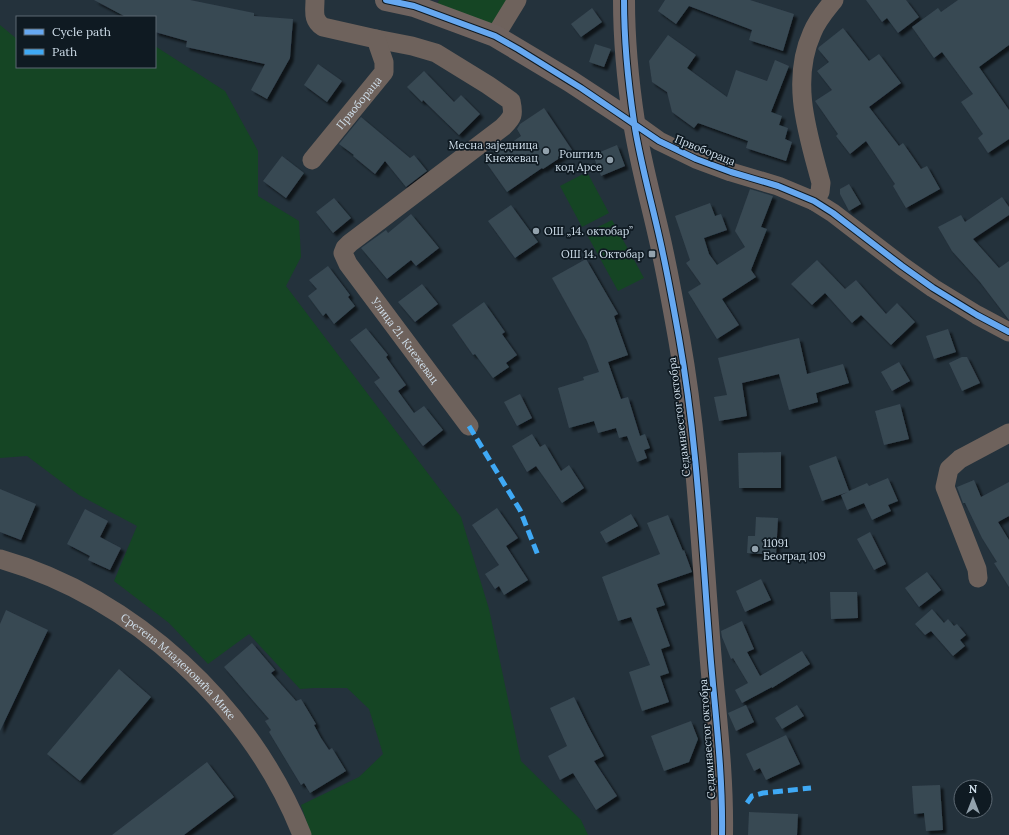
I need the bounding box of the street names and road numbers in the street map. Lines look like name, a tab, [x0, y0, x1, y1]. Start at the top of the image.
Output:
street label: Првобораца	[333, 73, 385, 132]
street label: Првобораца	[673, 131, 738, 169]
street label: Улица 21. Кнежевац	[368, 294, 442, 387]
street label: Седамнаестог октобра	[665, 356, 693, 478]
street label: Сретена Младеновића Мике	[118, 610, 239, 723]
street label: Седамнаестог октобра	[696, 678, 718, 799]

